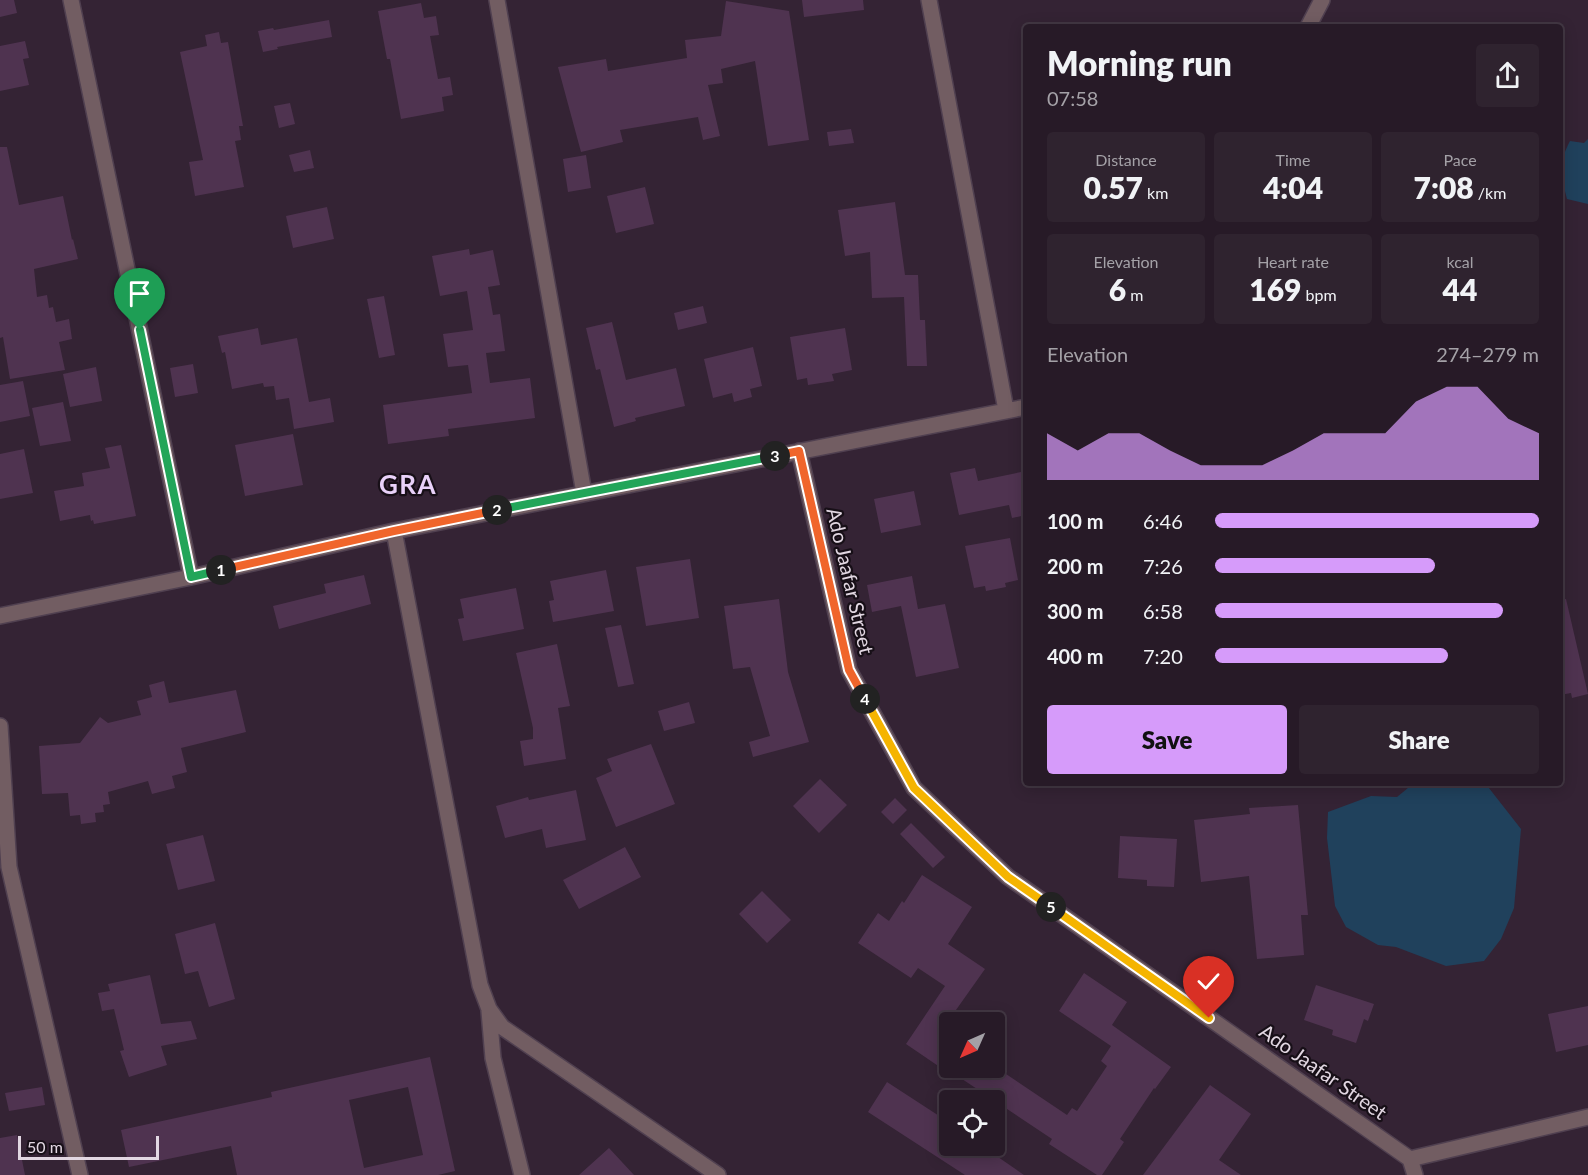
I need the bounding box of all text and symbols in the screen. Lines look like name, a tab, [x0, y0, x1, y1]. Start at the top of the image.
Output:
text: Morning run	[1047, 43, 1232, 83]
button: share	[1476, 44, 1539, 107]
text: 07:58	[1047, 86, 1098, 110]
text: Distance	[1095, 150, 1157, 169]
text: Time	[1276, 150, 1310, 169]
text: Pace	[1443, 150, 1477, 169]
text: 0.57	[1084, 169, 1143, 205]
text: 4:04	[1263, 169, 1323, 205]
text: 7:08	[1414, 169, 1474, 205]
text: km	[1143, 183, 1168, 202]
text: /km	[1474, 183, 1506, 202]
text: Elevation	[1094, 252, 1159, 271]
text: Heart rate	[1257, 252, 1329, 271]
text: kcal	[1446, 252, 1474, 271]
pin	[114, 268, 165, 330]
text: 6	[1109, 271, 1126, 307]
text: 169	[1249, 271, 1302, 307]
text: 44	[1443, 271, 1477, 307]
icon: arrive	[123, 277, 156, 310]
text: m	[1126, 285, 1143, 304]
text: bpm	[1302, 285, 1337, 304]
text: Elevation	[1047, 342, 1128, 366]
text: 274–279 m	[1436, 342, 1539, 366]
pin: 3	[760, 441, 790, 471]
text: 3	[770, 446, 780, 465]
district label: GRA	[379, 468, 437, 500]
pin: 2	[482, 495, 512, 525]
text: 2	[492, 500, 502, 519]
street label: Ado Jaafar Street	[822, 505, 880, 656]
text: 100 m	[1047, 509, 1103, 533]
text: 6:46	[1143, 509, 1183, 533]
text: 200 m	[1047, 554, 1103, 578]
text: 7:26	[1143, 554, 1183, 578]
pin: 1	[206, 555, 236, 585]
text: 1	[216, 560, 226, 579]
text: 300 m	[1047, 599, 1103, 623]
text: 6:58	[1143, 599, 1183, 623]
text: 400 m	[1047, 644, 1103, 668]
text: 7:20	[1143, 644, 1183, 668]
pin: 4	[850, 684, 880, 714]
text: 4	[860, 689, 870, 708]
button: Save	[1047, 705, 1287, 774]
button: Share	[1299, 705, 1539, 774]
pin: 5	[1036, 892, 1066, 922]
text: 5	[1046, 897, 1056, 916]
pin	[1183, 956, 1234, 1018]
icon: check	[1192, 965, 1225, 998]
north arrow	[939, 1012, 1005, 1078]
map controls	[939, 1012, 1005, 1156]
street label: Ado Jaafar Street	[1255, 1018, 1392, 1124]
button: locate	[939, 1090, 1005, 1156]
scale bar	[18, 1133, 159, 1160]
text: 50 m	[27, 1137, 63, 1156]

